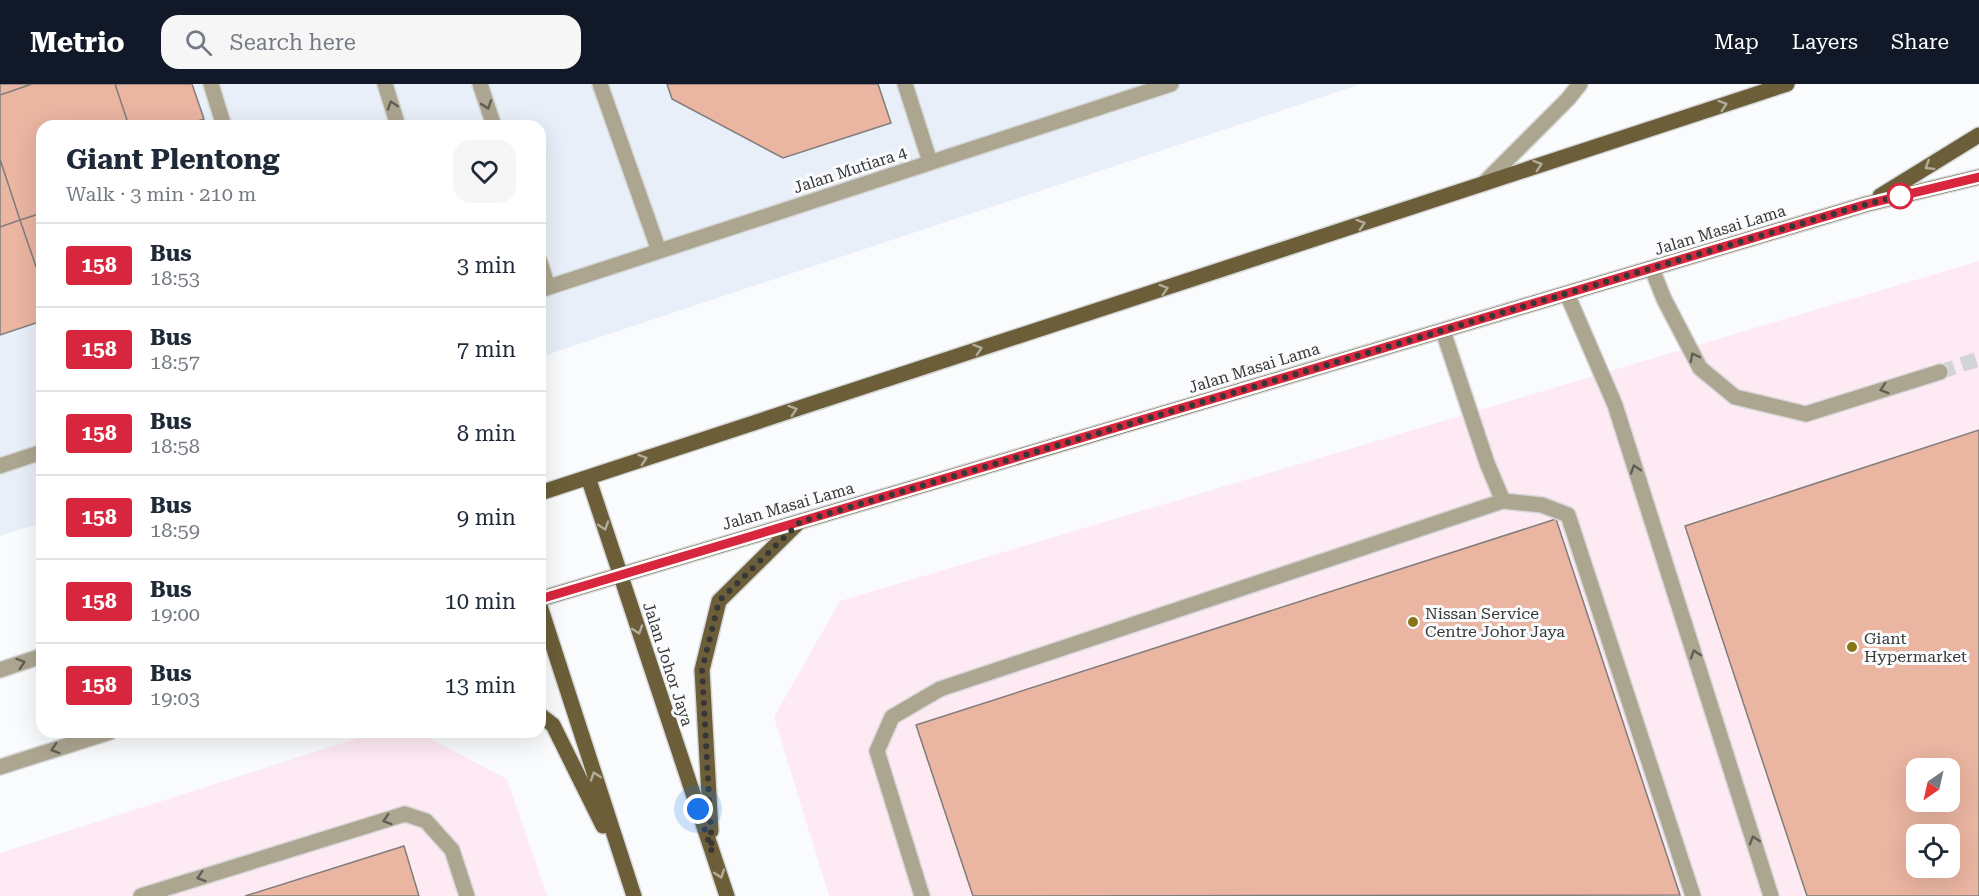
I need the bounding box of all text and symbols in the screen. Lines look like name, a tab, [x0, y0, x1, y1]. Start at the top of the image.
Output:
search box	[161, 15, 581, 69]
text: Metrio	[30, 26, 125, 59]
icon: search	[182, 26, 215, 59]
text: Search here	[230, 30, 356, 55]
text: Map	[1714, 30, 1759, 54]
text: Layers	[1792, 30, 1858, 54]
text: Share	[1891, 30, 1949, 54]
one-way arrow	[480, 99, 492, 110]
one-way arrow	[387, 100, 399, 111]
one-way arrow	[1718, 100, 1728, 112]
button: heart	[453, 140, 516, 203]
text: Giant Plentong	[66, 143, 280, 176]
street label: Jalan Mutiara 4	[791, 143, 909, 197]
one-way arrow	[1925, 158, 1935, 170]
one-way arrow	[1532, 160, 1543, 173]
text: Walk · 3 min · 210 m	[66, 182, 256, 206]
unlabelled marker	[1887, 183, 1913, 209]
street label: Jalan Masai Lama	[1652, 201, 1788, 259]
one-way arrow	[1355, 219, 1366, 231]
text: Bus	[150, 241, 192, 266]
text: 158	[81, 253, 117, 277]
text: 3 min	[457, 253, 516, 278]
text: 18:53	[150, 266, 200, 290]
one-way arrow	[1158, 283, 1169, 296]
text: Bus	[150, 325, 192, 350]
text: 158	[81, 337, 117, 361]
text: 7 min	[457, 337, 516, 362]
street label: Jalan Masai Lama	[1186, 339, 1322, 397]
one-way arrow	[972, 344, 983, 357]
text: 18:57	[150, 350, 200, 374]
one-way arrow	[1690, 352, 1701, 363]
one-way arrow	[1879, 382, 1890, 394]
one-way arrow	[787, 405, 798, 417]
text: Bus	[150, 409, 192, 434]
text: 158	[81, 421, 117, 445]
text: 8 min	[457, 421, 516, 446]
text: 18:58	[150, 434, 200, 458]
one-way arrow	[637, 453, 648, 466]
one-way arrow	[1630, 464, 1642, 475]
street label: Jalan Masai Lama	[720, 478, 856, 534]
text: Bus	[150, 493, 192, 518]
text: 158	[81, 505, 117, 529]
text: 9 min	[457, 505, 516, 530]
text: 18:59	[150, 518, 200, 542]
one-way arrow	[596, 520, 609, 531]
text: Bus	[150, 577, 192, 602]
text: 158	[81, 589, 117, 613]
text: 10 min	[445, 589, 516, 614]
street label: Jalan Johor Jaya	[639, 600, 697, 729]
text: 19:00	[150, 602, 200, 626]
place label: Nissan Service Centre Johor Jaya	[1425, 604, 1565, 641]
marker: Nissan Service Centre Johor Jaya	[1406, 615, 1420, 629]
one-way arrow	[631, 625, 644, 635]
place label: Giant Hypermarket	[1864, 629, 1967, 666]
marker: Giant Hypermarket	[1845, 640, 1859, 654]
one-way arrow	[1689, 649, 1702, 660]
one-way arrow	[15, 658, 26, 671]
text: Bus	[150, 661, 192, 686]
text: 158	[81, 673, 117, 697]
text: 13 min	[445, 673, 516, 698]
text: 19:03	[150, 686, 200, 710]
one-way arrow	[50, 742, 61, 755]
north arrow	[1906, 758, 1960, 812]
map controls	[1906, 758, 1960, 878]
one-way arrow	[590, 771, 602, 782]
your location	[683, 794, 713, 824]
one-way arrow	[382, 813, 393, 825]
button: locate	[1906, 824, 1960, 878]
one-way arrow	[1748, 835, 1761, 846]
one-way arrow	[712, 868, 725, 879]
one-way arrow	[196, 870, 207, 882]

